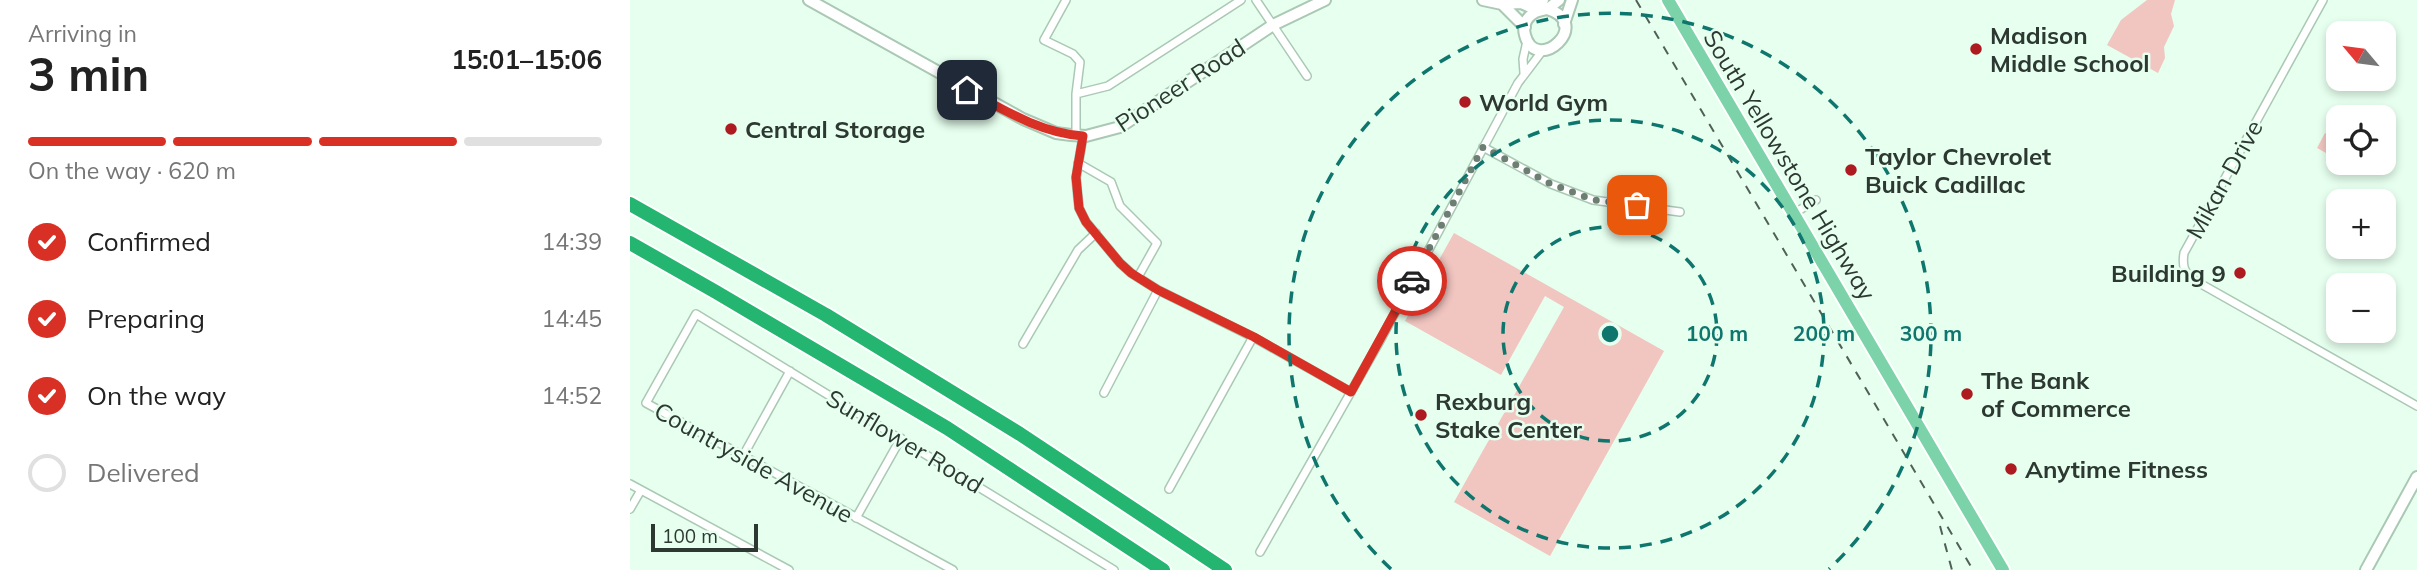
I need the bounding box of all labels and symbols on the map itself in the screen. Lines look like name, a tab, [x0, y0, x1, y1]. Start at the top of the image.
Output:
place label: Madison Middle School	[1990, 20, 2150, 78]
north arrow	[2326, 21, 2396, 91]
street label: South Yellowstone Highway	[1697, 24, 1883, 306]
street label: Pioneer Road	[1109, 32, 1251, 138]
marker: Madison Middle School	[1968, 41, 1984, 57]
pin	[937, 60, 997, 120]
place label: World Gym	[1479, 87, 1608, 117]
marker: World Gym	[1457, 94, 1473, 110]
place label: Central Storage	[745, 114, 925, 144]
street label: Mikan Drive	[2179, 114, 2269, 244]
marker: Central Storage	[723, 121, 739, 137]
place label: Taylor Chevrolet Buick Cadillac	[1865, 141, 2051, 199]
marker: Taylor Chevrolet Buick Cadillac	[1843, 162, 1859, 178]
pin	[1607, 175, 1667, 235]
courier	[1377, 246, 1447, 316]
place label: Building 9	[2111, 258, 2226, 288]
marker: Building 9	[2232, 265, 2248, 281]
text: 100 m	[1686, 320, 1748, 346]
text: 200 m	[1793, 320, 1855, 346]
text: 300 m	[1900, 320, 1962, 346]
centre of rings	[1598, 322, 1622, 346]
place label: The Bank of Commerce	[1981, 365, 2131, 423]
street label: Sunflower Road	[821, 382, 989, 500]
place label: Rexburg Stake Center	[1435, 386, 1582, 444]
marker: The Bank of Commerce	[1959, 386, 1975, 402]
street label: Countryside Avenue	[649, 395, 859, 529]
marker: Rexburg Stake Center	[1413, 407, 1429, 423]
place label: Anytime Fitness	[2025, 454, 2208, 484]
marker: Anytime Fitness	[2003, 461, 2019, 477]
scale bar	[651, 521, 758, 553]

